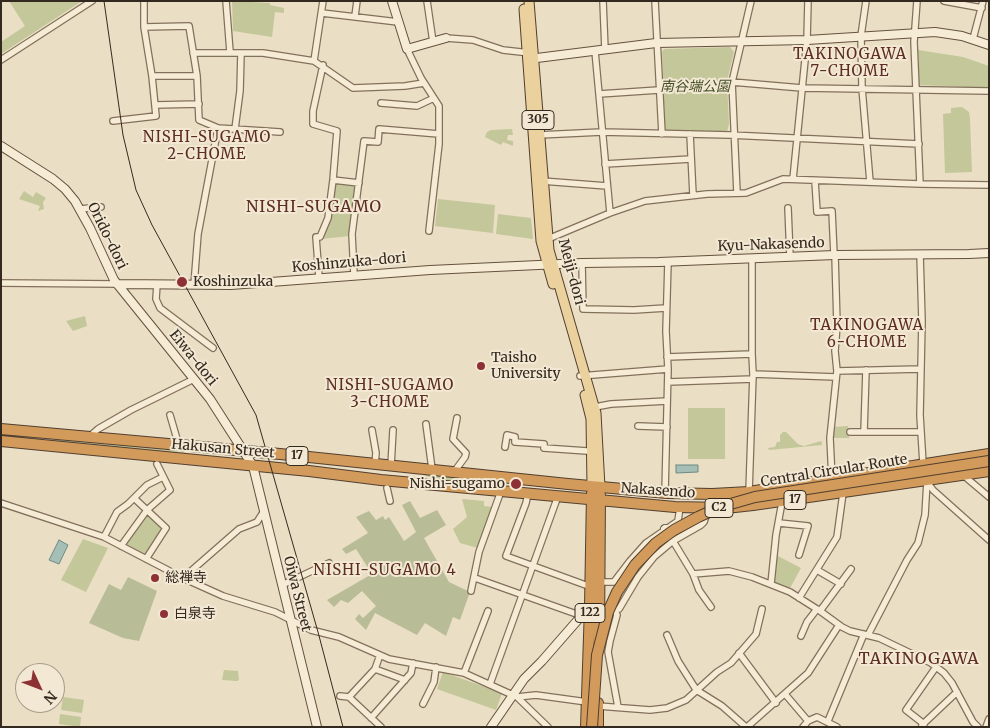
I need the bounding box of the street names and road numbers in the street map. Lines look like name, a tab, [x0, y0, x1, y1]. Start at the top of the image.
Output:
road number: 305	[522, 110, 554, 130]
street label: Orido-dori	[84, 200, 130, 272]
street label: Kyu-Nakasendo	[717, 235, 825, 255]
street label: Meiji-dori	[554, 237, 588, 307]
street label: Koshinzuka-dori	[291, 250, 407, 276]
street label: Eiwa-dori	[165, 327, 221, 389]
street label: Hakusan Street	[171, 436, 275, 462]
road number: 17	[286, 446, 308, 466]
street label: Central Circular Route	[760, 451, 908, 491]
street label: Nakasendo	[620, 480, 696, 502]
road number: 17	[784, 490, 806, 510]
road number: C2	[705, 498, 733, 518]
street label: Oiwa Street	[280, 555, 314, 633]
road number: 122	[575, 604, 605, 622]

